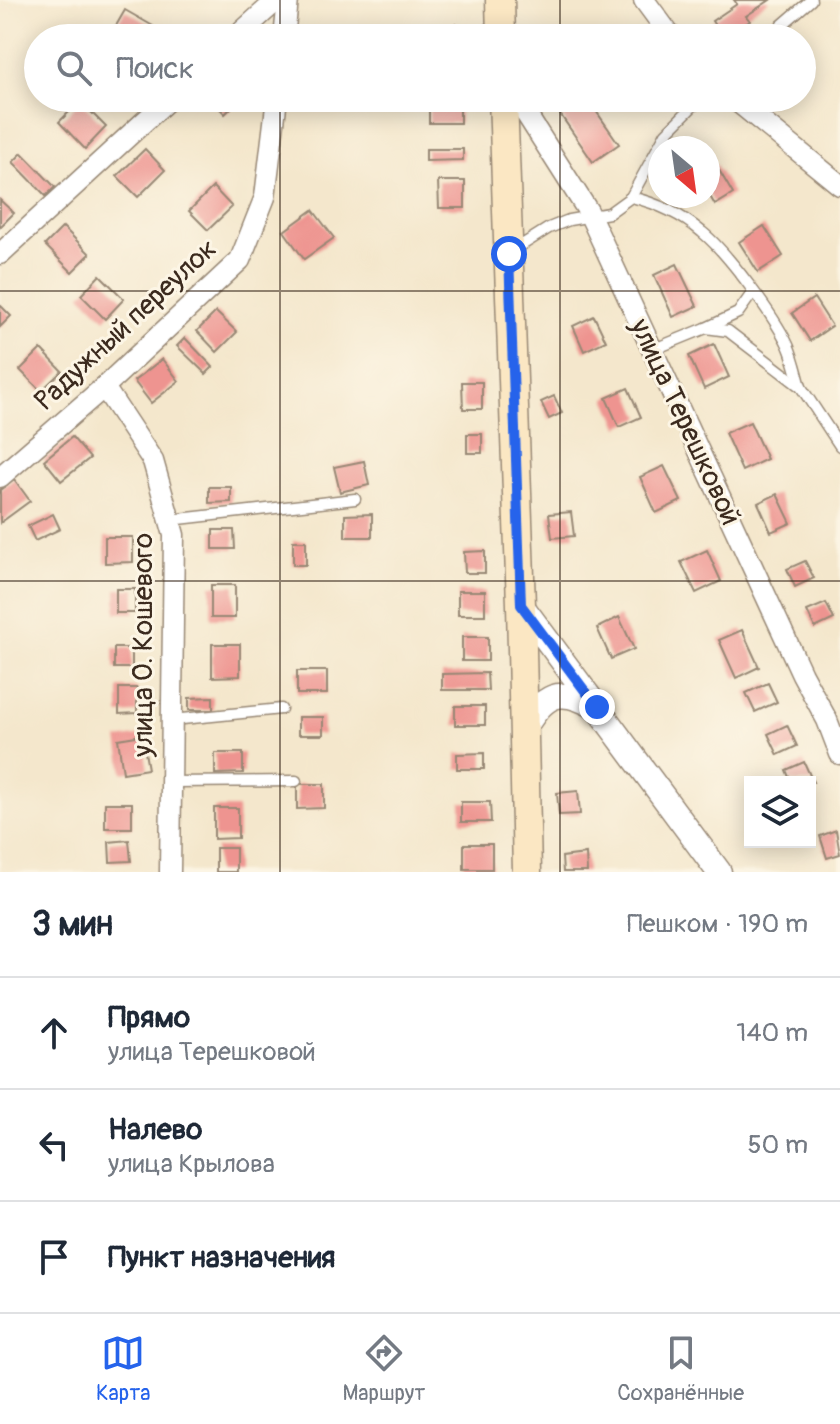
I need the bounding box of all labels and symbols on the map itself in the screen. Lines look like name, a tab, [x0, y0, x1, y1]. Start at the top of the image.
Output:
north arrow	[648, 136, 720, 208]
street label: Радужный переулок	[28, 232, 224, 418]
route start	[491, 236, 527, 272]
street label: улица Терешковой	[621, 312, 748, 531]
street label: улица О. Кошевого	[126, 533, 161, 758]
route end	[579, 689, 615, 725]

